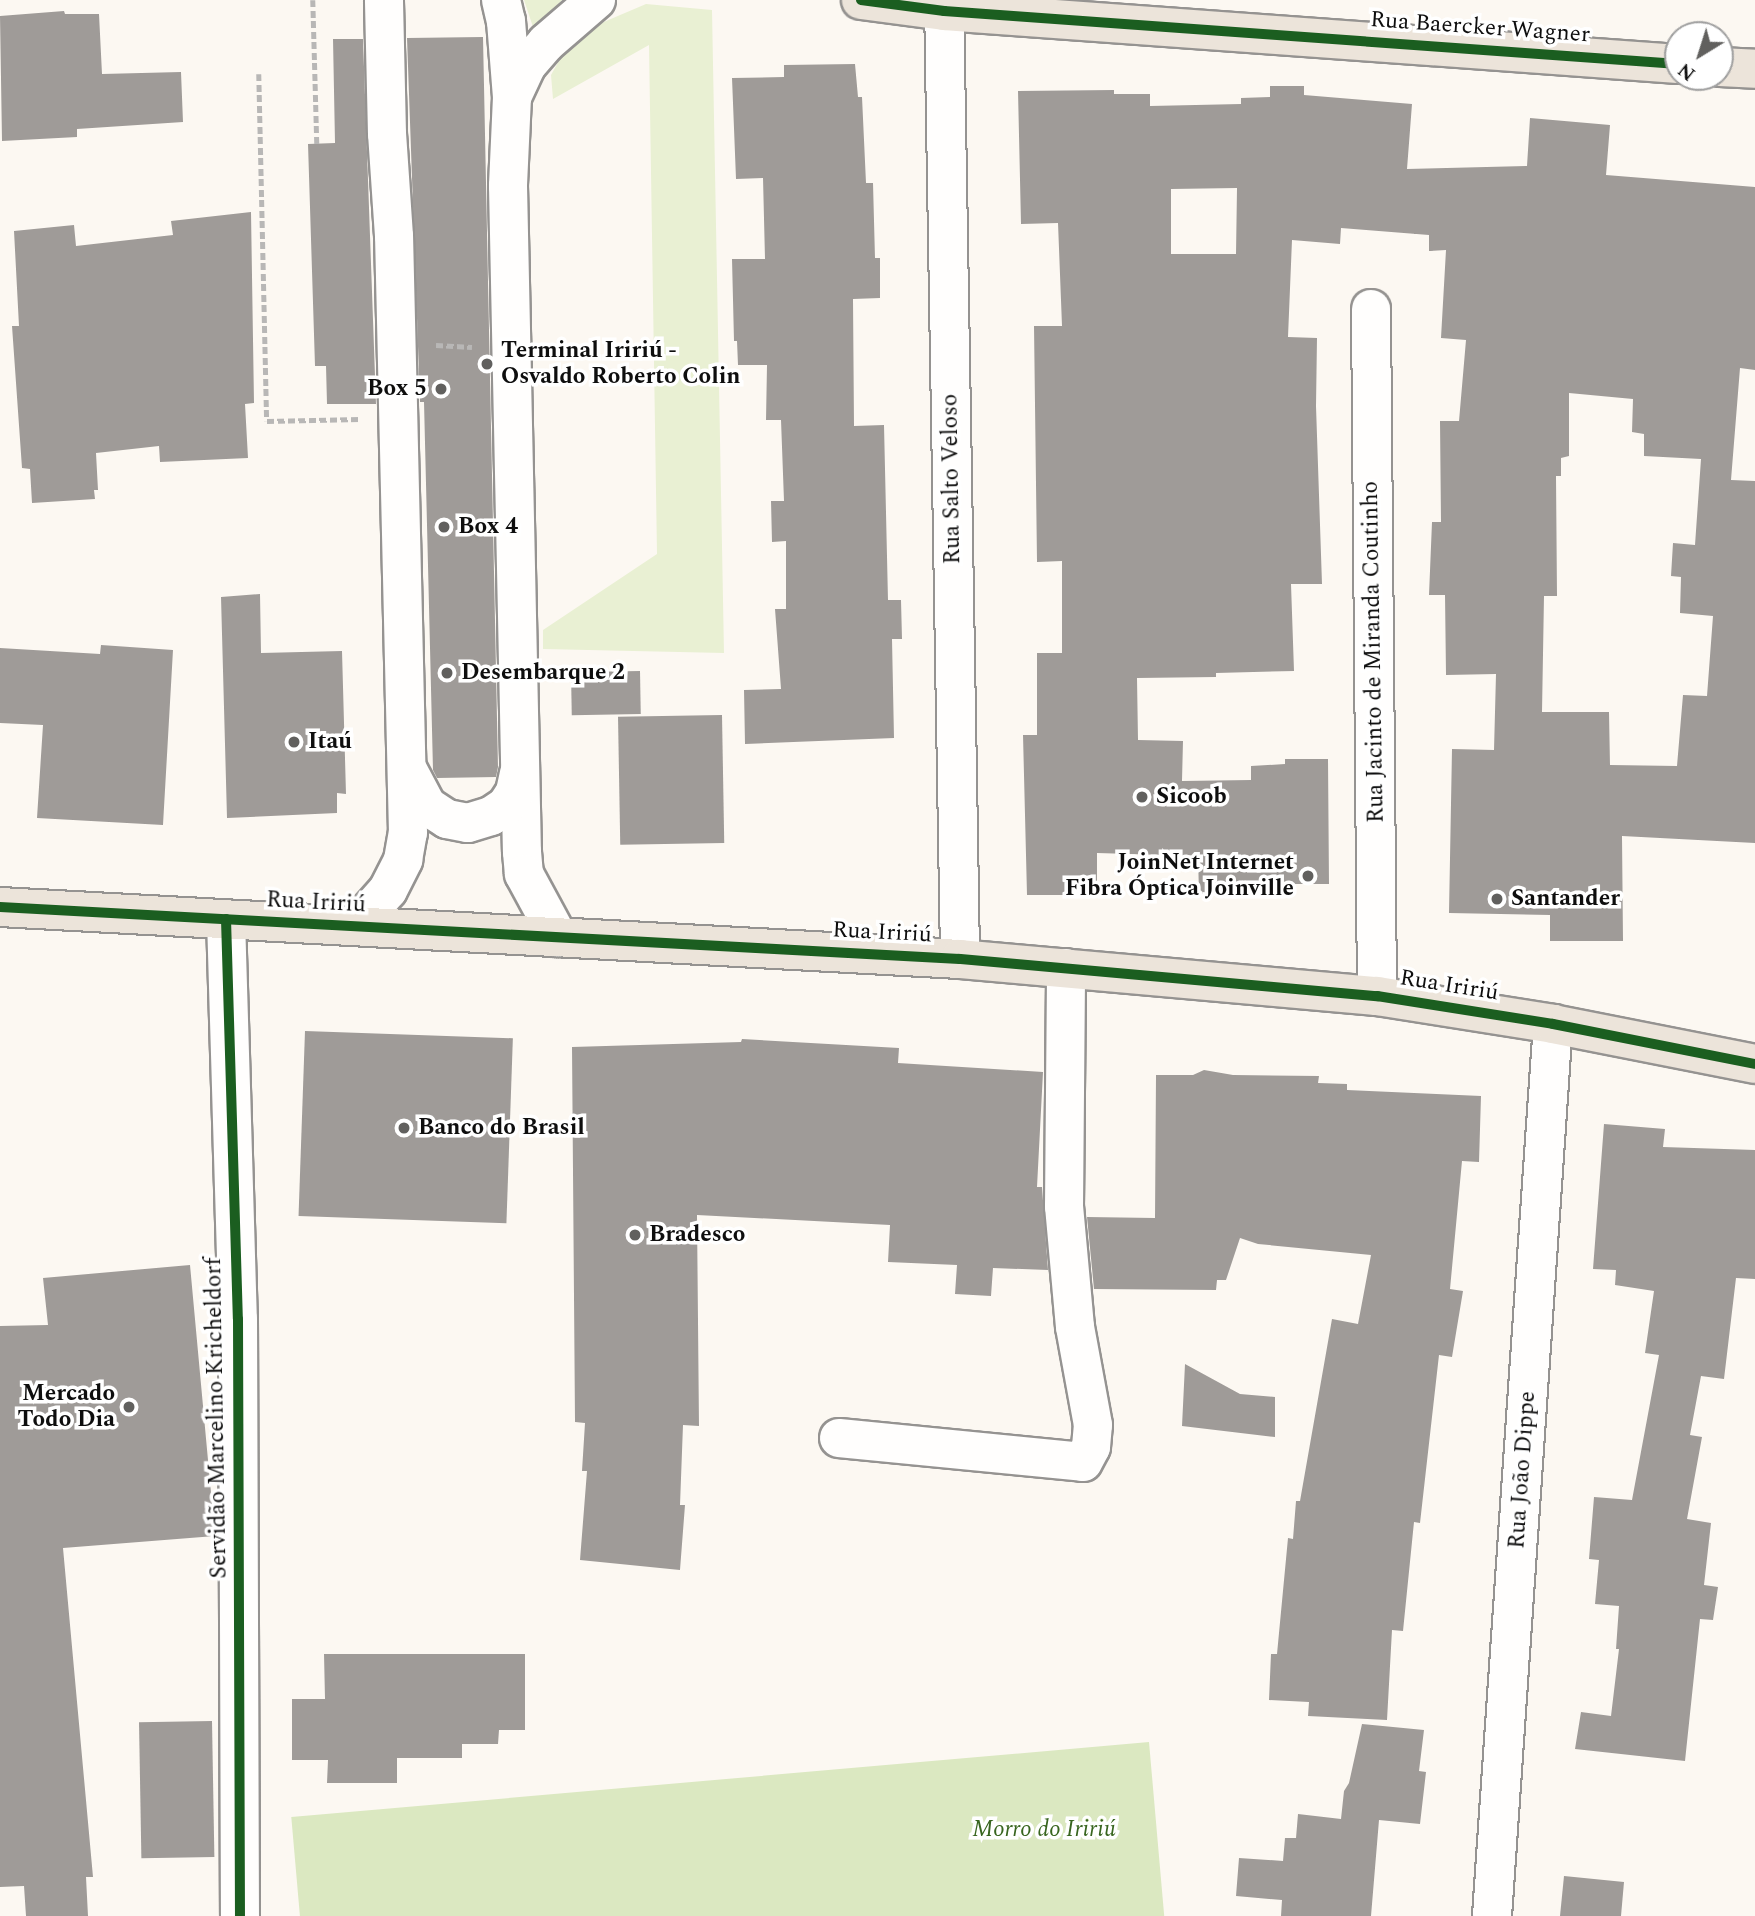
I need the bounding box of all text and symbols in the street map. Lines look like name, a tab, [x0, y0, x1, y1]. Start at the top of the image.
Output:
street label: Rua Baercker Wagner	[1369, 7, 1591, 49]
north arrow	[1664, 21, 1734, 91]
text: N	[1672, 55, 1702, 88]
place label: Terminal Iririú - Osvaldo Roberto Colin	[501, 337, 741, 391]
marker: Terminal Iririú - Osvaldo Roberto Colin	[479, 356, 495, 372]
place label: Box 5	[367, 375, 427, 403]
marker: Box 5	[433, 381, 449, 397]
street label: Rua Salto Veloso	[937, 394, 967, 564]
street label: Rua Jacinto de Miranda Coutinho	[1357, 481, 1391, 823]
place label: Box 4	[458, 513, 518, 541]
marker: Box 4	[436, 519, 452, 535]
place label: Desembarque 2	[461, 659, 625, 687]
marker: Desembarque 2	[439, 665, 455, 681]
place label: Itaú	[308, 728, 352, 756]
marker: Itaú	[286, 734, 302, 750]
place label: Sicoob	[1156, 783, 1227, 811]
marker: Sicoob	[1134, 789, 1150, 805]
place label: JoinNet Internet Fibra Óptica Joinville	[1065, 849, 1294, 903]
marker: JoinNet Internet Fibra Óptica Joinville	[1300, 868, 1316, 884]
place label: Santander	[1511, 885, 1620, 913]
street label: Rua Iririú	[266, 887, 366, 919]
marker: Santander	[1489, 891, 1505, 907]
street label: Rua Iririú	[832, 917, 932, 949]
street label: Rua Iririú	[1398, 965, 1500, 1007]
place label: Banco do Brasil	[418, 1114, 585, 1142]
marker: Banco do Brasil	[396, 1120, 412, 1136]
place label: Bradesco	[649, 1221, 745, 1249]
marker: Bradesco	[627, 1227, 643, 1243]
street label: Servidão Marcelino Kricheldorf	[200, 1257, 234, 1579]
place label: Mercado Todo Dia	[18, 1380, 115, 1434]
street label: Rua João Dippe	[1504, 1390, 1542, 1550]
marker: Mercado Todo Dia	[121, 1399, 137, 1415]
park label: Morro do Iririú	[972, 1816, 1116, 1844]

